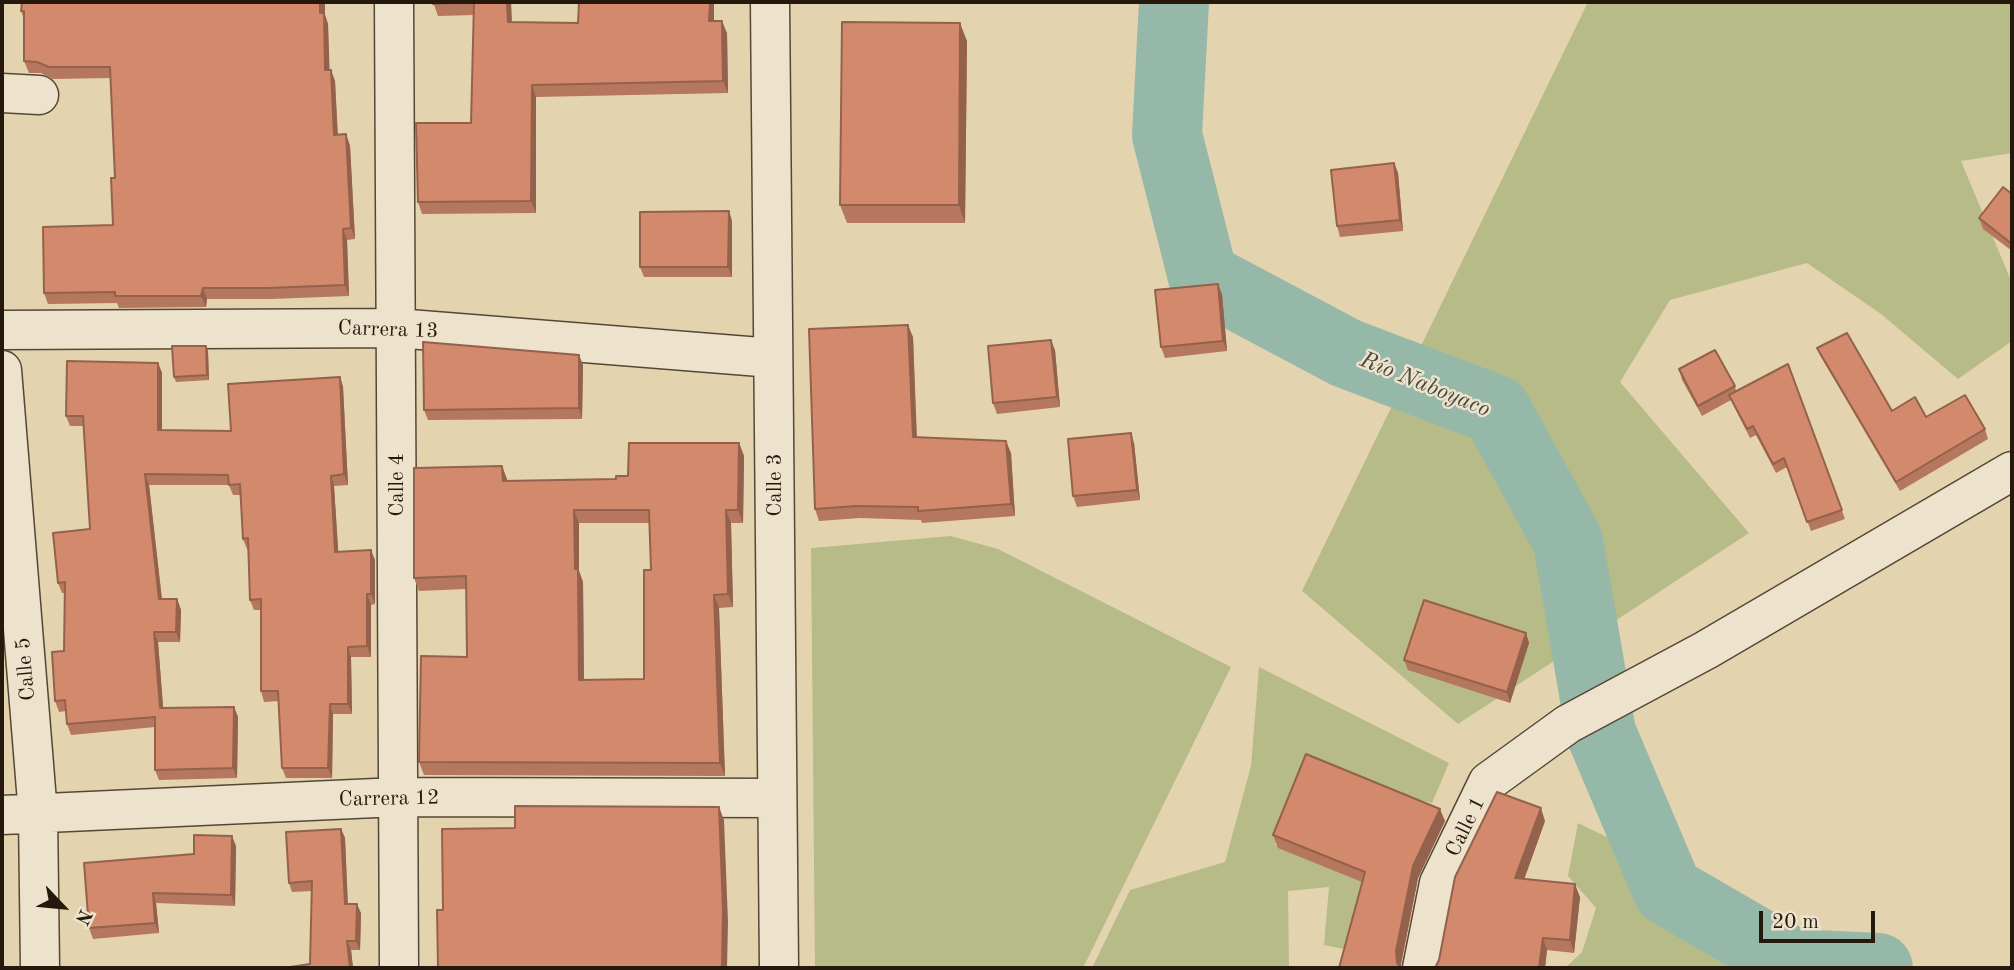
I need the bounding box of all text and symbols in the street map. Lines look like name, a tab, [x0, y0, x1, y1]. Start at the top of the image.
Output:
street label: Carrera 13	[337, 316, 439, 344]
water label: Río Naboyaco	[1356, 346, 1494, 424]
street label: Calle 4	[384, 453, 410, 517]
street label: Calle 3	[762, 453, 788, 517]
street label: Calle 5	[11, 636, 41, 702]
street label: Carrera 12	[339, 786, 439, 812]
street label: Calle 1	[1441, 793, 1491, 861]
north arrow	[28, 872, 98, 942]
scale bar	[1762, 897, 1878, 941]
text: N	[71, 906, 94, 927]
text: 20 m	[1772, 912, 1819, 933]

